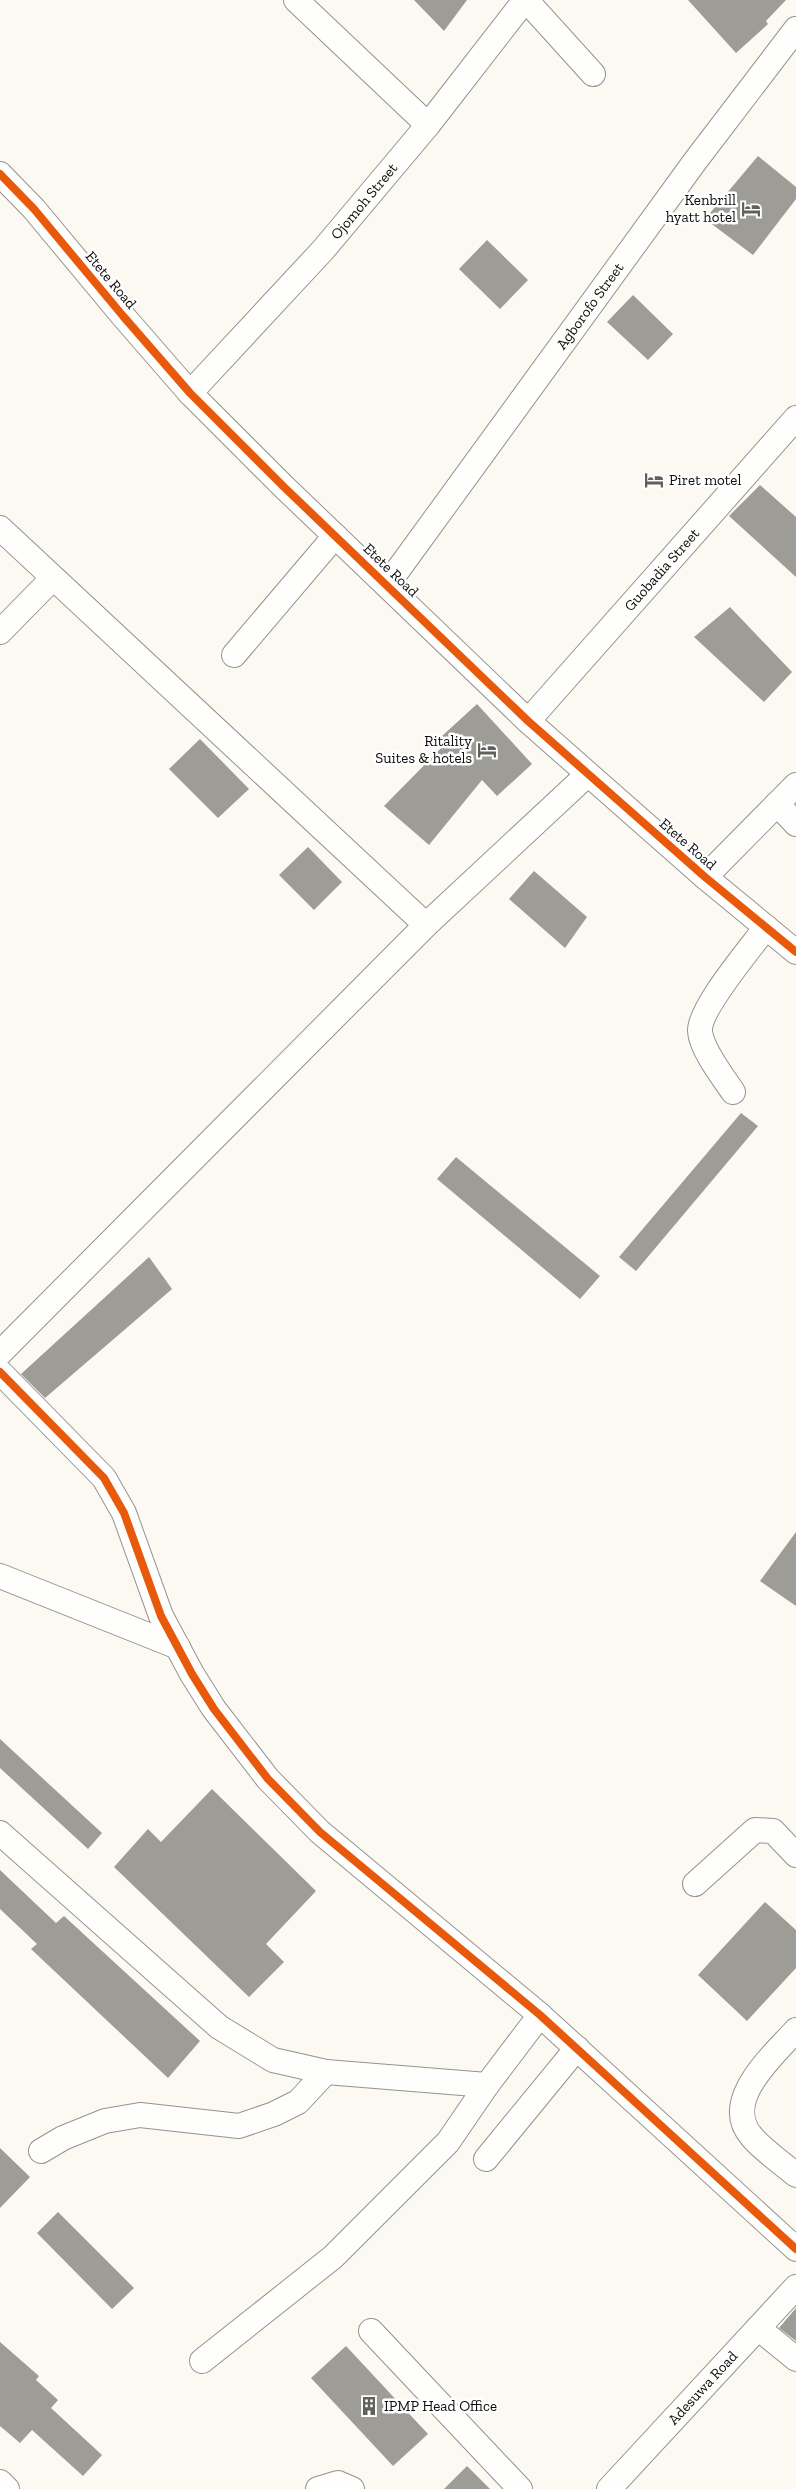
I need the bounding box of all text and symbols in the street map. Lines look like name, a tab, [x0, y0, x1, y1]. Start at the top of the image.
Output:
street label: Ojomoh Street	[327, 159, 401, 243]
place label: Kenbrill hyatt hotel	[666, 191, 736, 226]
hotel icon: Kenbrill hyatt hotel	[740, 198, 762, 220]
street label: Etete Road	[82, 248, 141, 313]
street label: Agborofo Street	[552, 259, 628, 353]
hotel icon: Piret motel	[643, 469, 665, 491]
place label: Piret motel	[669, 471, 741, 489]
street label: Guobadia Street	[620, 524, 703, 615]
street label: Etete Road	[360, 539, 423, 601]
place label: Ritality Suites & hotels	[375, 732, 472, 767]
hotel icon: Ritality Suites & hotels	[476, 739, 498, 761]
street label: Etete Road	[656, 814, 721, 874]
street label: Adesuwa Road	[664, 2347, 742, 2428]
building icon: IPMP Head Office	[358, 2395, 380, 2417]
place label: IPMP Head Office	[384, 2397, 497, 2415]

